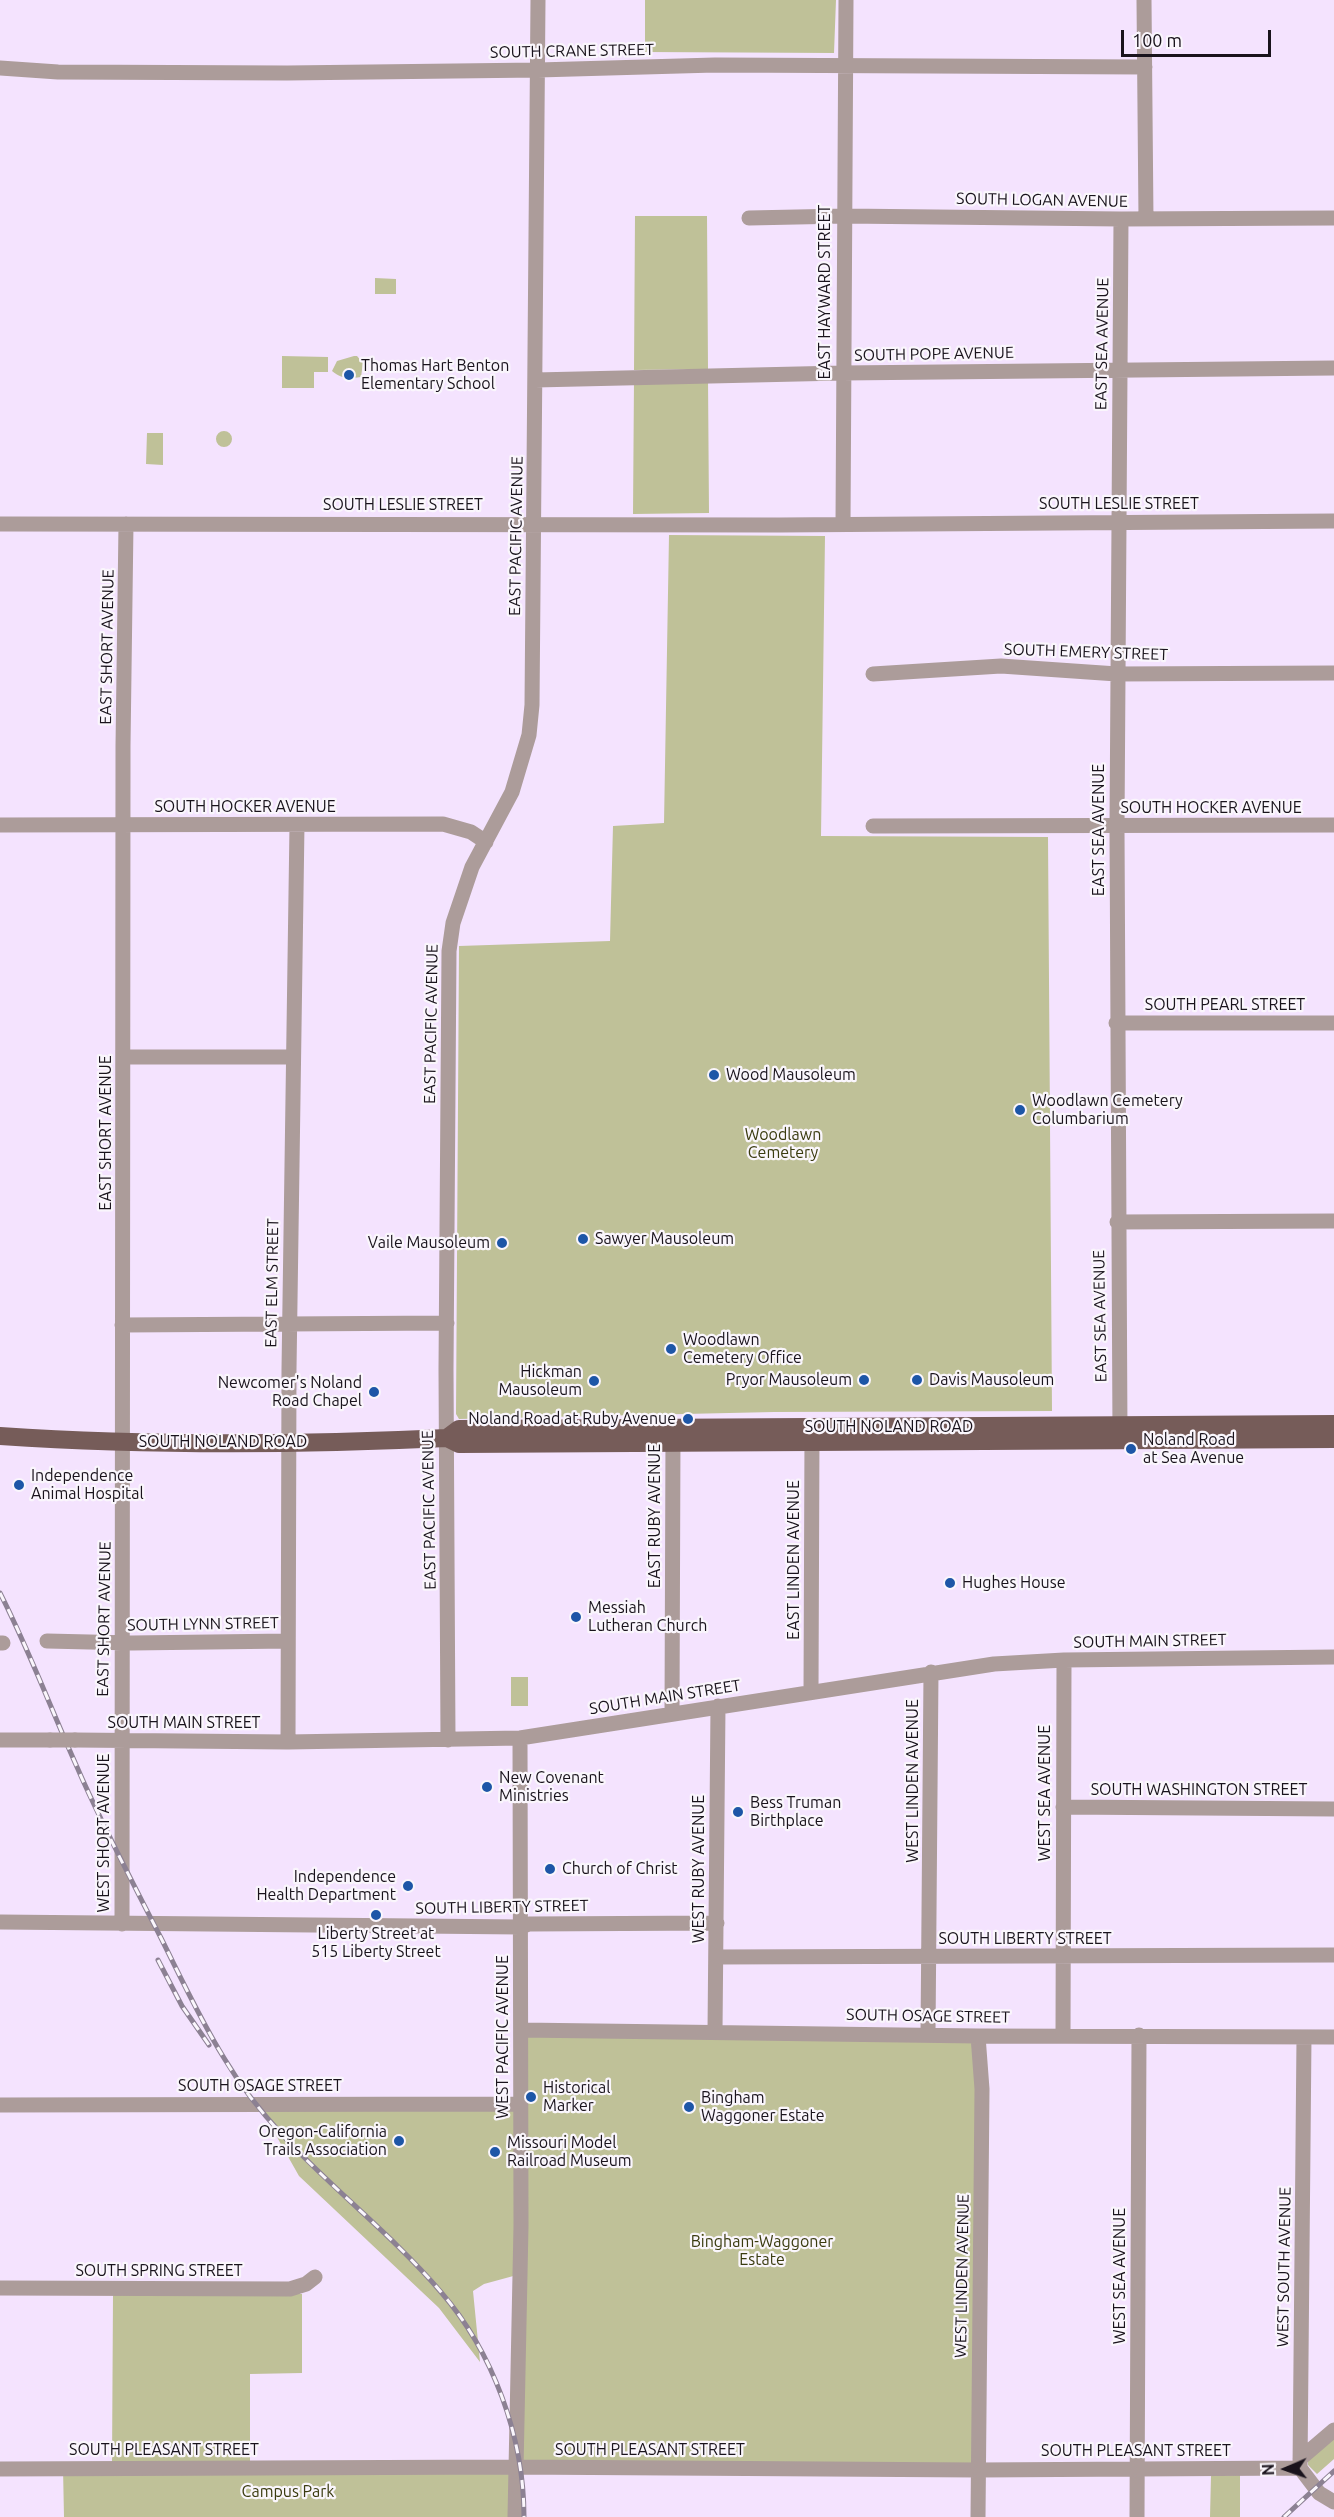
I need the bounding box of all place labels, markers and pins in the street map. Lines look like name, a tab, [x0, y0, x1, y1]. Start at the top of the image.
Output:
place label: Thomas Hart Benton Elementary School	[361, 356, 509, 394]
marker: Thomas Hart Benton Elementary School	[342, 368, 356, 382]
place label: Wood Mausoleum	[726, 1065, 856, 1085]
marker: Wood Mausoleum	[707, 1068, 721, 1082]
place label: Woodlawn Cemetery Columbarium	[1032, 1091, 1183, 1129]
marker: Woodlawn Cemetery Columbarium	[1013, 1103, 1027, 1117]
place label: Sawyer Mausoleum	[595, 1229, 734, 1249]
marker: Sawyer Mausoleum	[576, 1232, 590, 1246]
place label: Vaile Mausoleum	[368, 1233, 490, 1253]
marker: Vaile Mausoleum	[495, 1236, 509, 1250]
place label: Woodlawn Cemetery Office	[683, 1330, 802, 1368]
marker: Woodlawn Cemetery Office	[664, 1342, 678, 1356]
place label: Hickman Mausoleum	[498, 1362, 582, 1400]
place label: Pryor Mausoleum	[726, 1370, 852, 1390]
place label: Davis Mausoleum	[929, 1370, 1054, 1390]
place label: Newcomer's Noland Road Chapel	[218, 1373, 362, 1411]
marker: Pryor Mausoleum	[857, 1373, 871, 1387]
marker: Davis Mausoleum	[910, 1373, 924, 1387]
marker: Hickman Mausoleum	[587, 1374, 601, 1388]
marker: Newcomer's Noland Road Chapel	[367, 1385, 381, 1399]
place label: Noland Road at Ruby Avenue	[468, 1409, 676, 1429]
marker: Noland Road at Ruby Avenue	[681, 1412, 695, 1426]
place label: Noland Road at Sea Avenue	[1143, 1430, 1244, 1468]
marker: Noland Road at Sea Avenue	[1124, 1442, 1138, 1456]
place label: Independence Animal Hospital	[31, 1466, 144, 1504]
marker: Independence Animal Hospital	[12, 1478, 26, 1492]
place label: Hughes House	[962, 1573, 1065, 1593]
marker: Hughes House	[943, 1576, 957, 1590]
place label: Messiah Lutheran Church	[588, 1598, 707, 1636]
marker: Messiah Lutheran Church	[569, 1610, 583, 1624]
place label: New Covenant Ministries	[499, 1768, 604, 1806]
marker: New Covenant Ministries	[480, 1780, 494, 1794]
place label: Bess Truman Birthplace	[750, 1793, 841, 1831]
marker: Bess Truman Birthplace	[731, 1805, 745, 1819]
place label: Church of Christ	[562, 1859, 678, 1879]
marker: Church of Christ	[543, 1862, 557, 1876]
place label: Independence Health Department	[256, 1867, 396, 1905]
marker: Independence Health Department	[401, 1879, 415, 1893]
marker: Liberty Street at 515 Liberty Street	[369, 1908, 383, 1922]
place label: Liberty Street at 515 Liberty Street	[311, 1924, 441, 1962]
place label: Historical Marker	[543, 2078, 610, 2116]
place label: Bingham Waggoner Estate	[701, 2088, 825, 2126]
marker: Historical Marker	[524, 2090, 538, 2104]
marker: Bingham Waggoner Estate	[682, 2100, 696, 2114]
place label: Oregon-California Trails Association	[258, 2122, 387, 2160]
place label: Missouri Model Railroad Museum	[507, 2133, 632, 2171]
marker: Oregon-California Trails Association	[392, 2134, 406, 2148]
marker: Missouri Model Railroad Museum	[488, 2145, 502, 2159]

